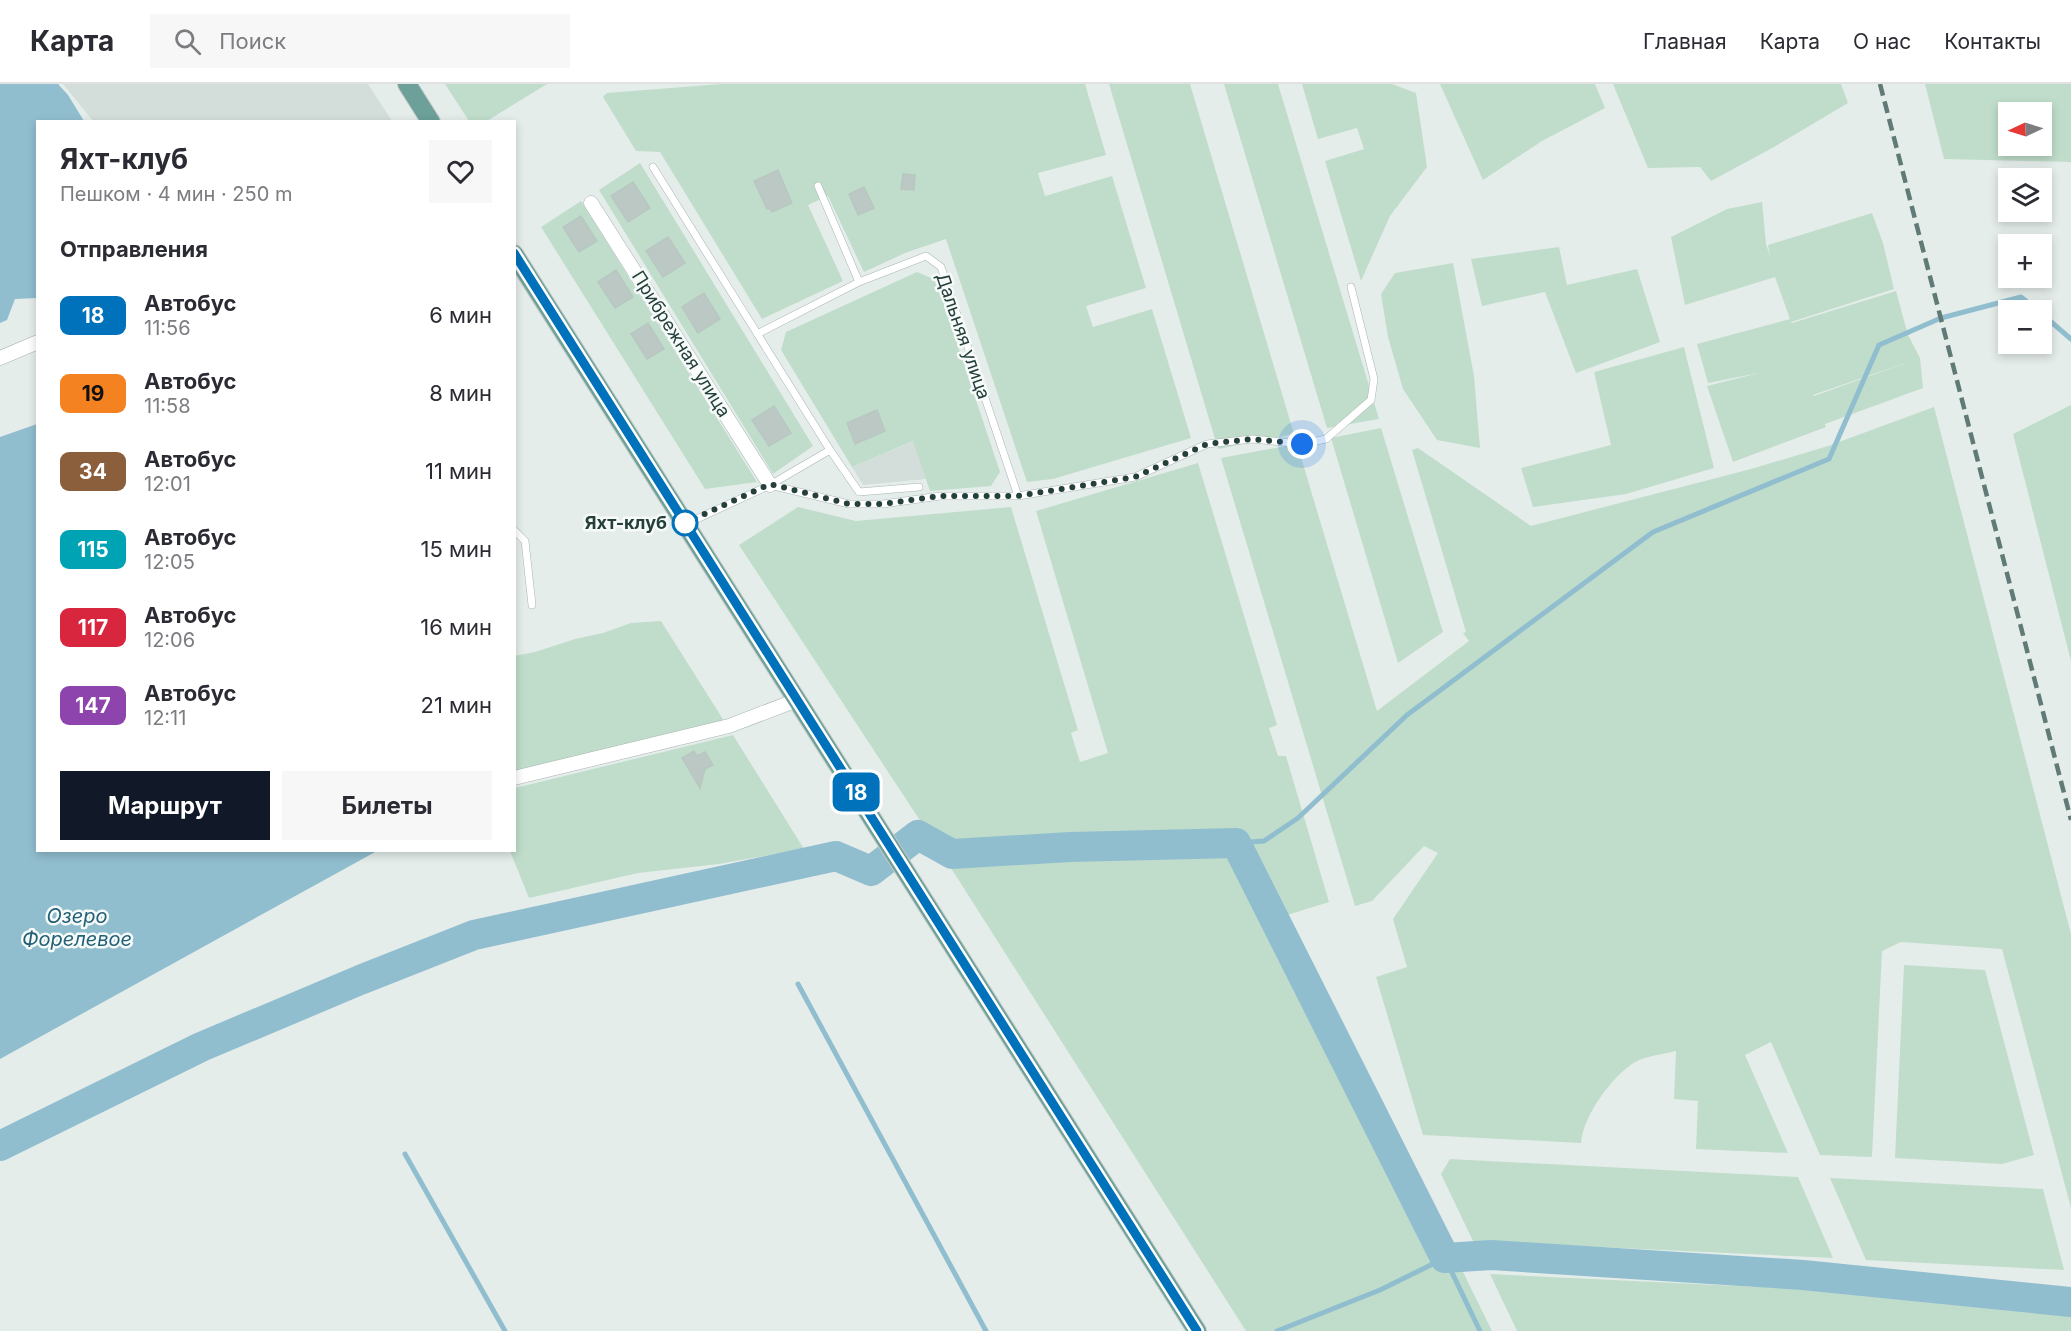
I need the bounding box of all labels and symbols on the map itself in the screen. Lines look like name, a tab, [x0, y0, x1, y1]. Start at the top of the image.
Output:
north arrow	[1998, 102, 2052, 156]
street label: Прибрежная улица	[628, 267, 735, 421]
street label: Дальняя улица	[932, 270, 995, 402]
your location	[1287, 429, 1317, 459]
marker: Яхт-клуб	[672, 510, 698, 536]
place label: Яхт-клуб	[585, 512, 667, 533]
line badge: 18	[829, 772, 883, 812]
water label: Озеро Форелевое	[22, 904, 132, 951]

